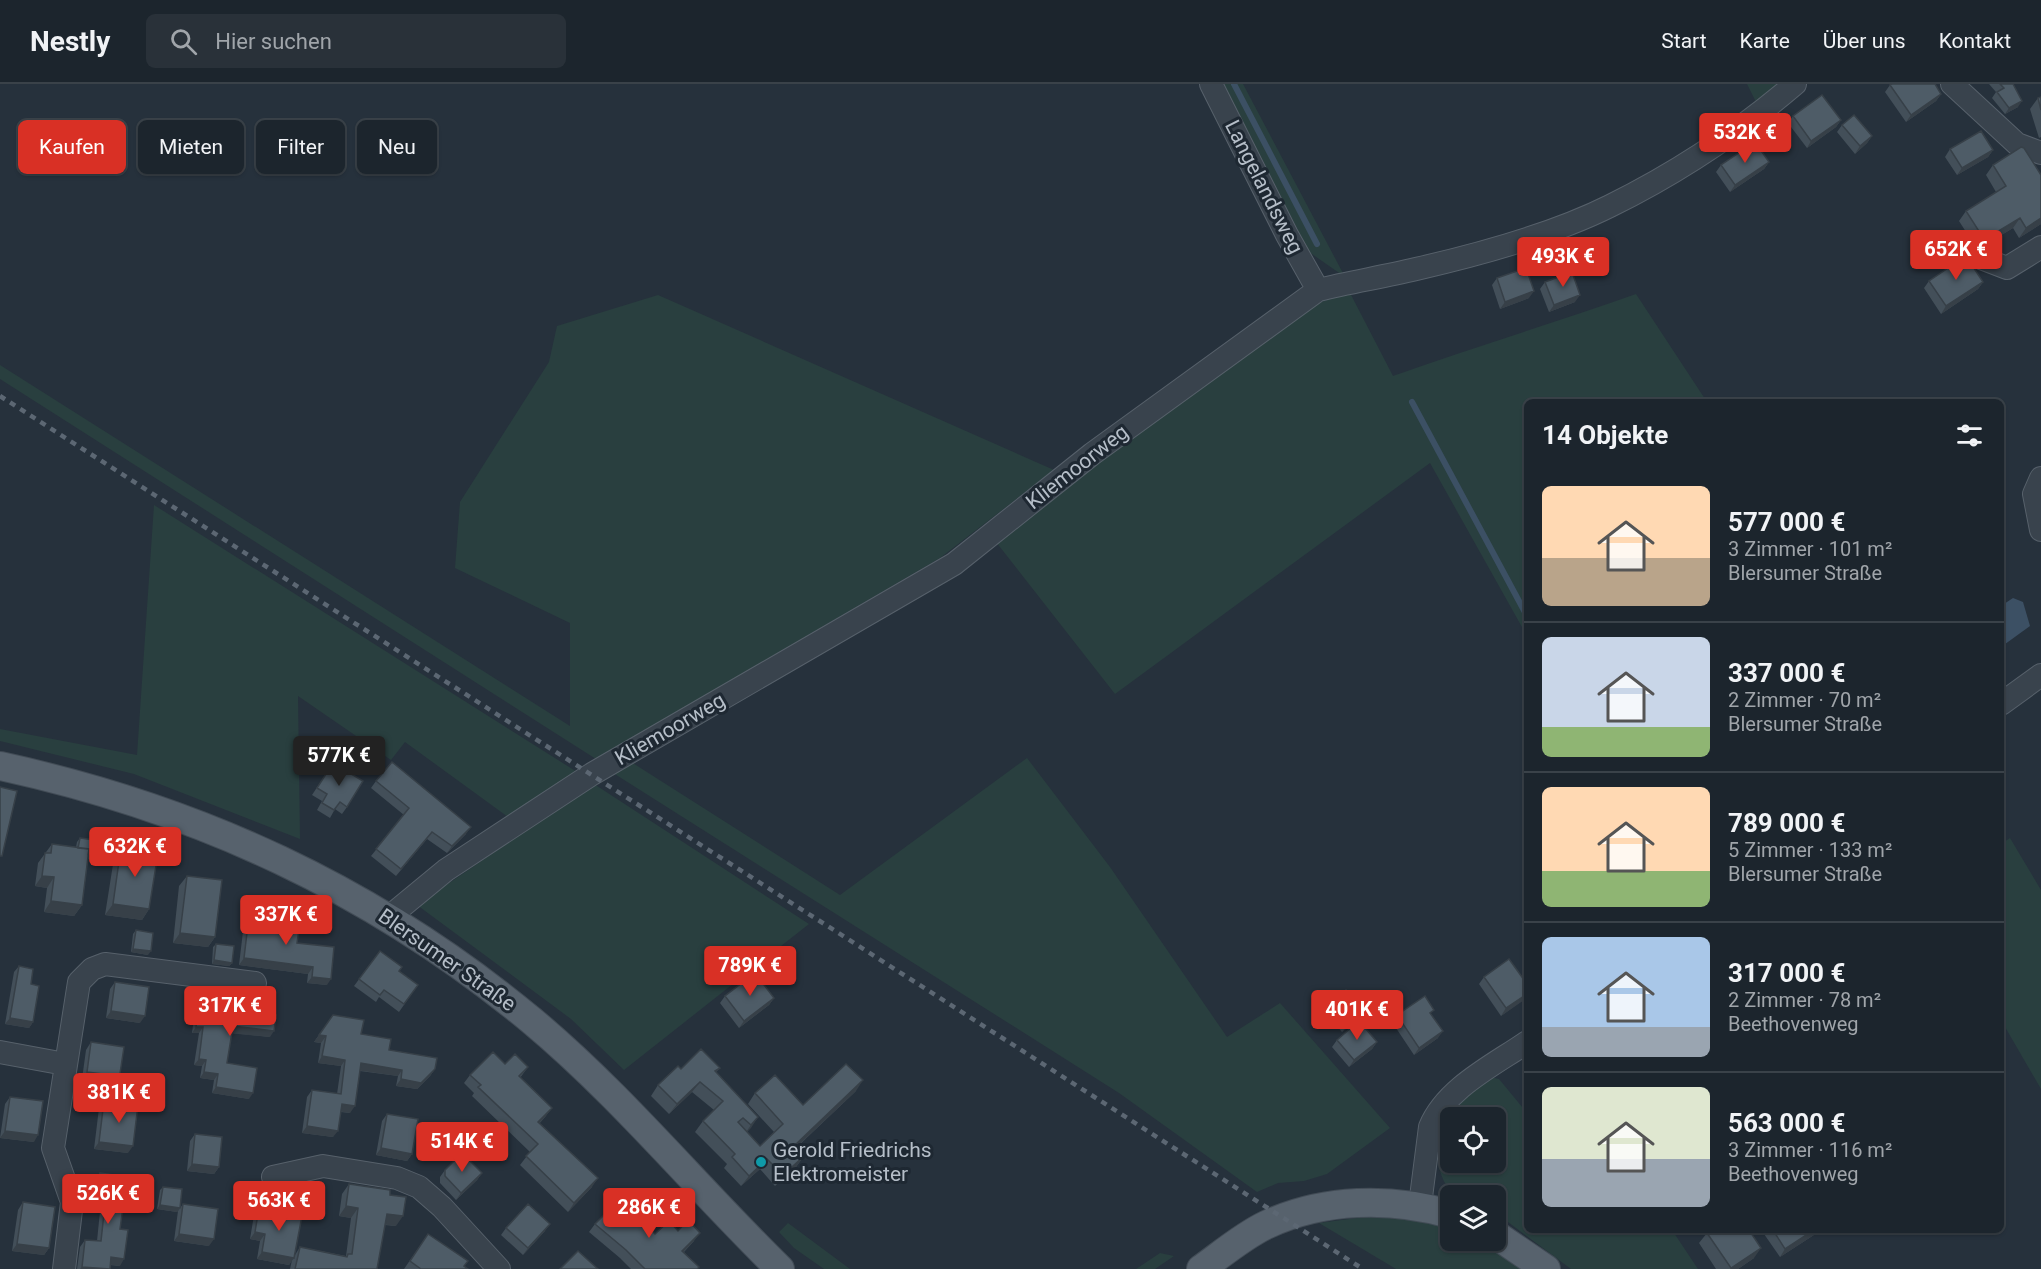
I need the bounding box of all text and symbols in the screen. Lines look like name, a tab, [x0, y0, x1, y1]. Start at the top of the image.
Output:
search box	[146, 14, 566, 68]
text: Nestly	[30, 25, 110, 58]
icon: search	[167, 25, 200, 58]
text: Hier suchen	[215, 29, 332, 54]
text: Start	[1661, 29, 1707, 53]
text: Karte	[1740, 29, 1790, 53]
text: Über uns	[1823, 29, 1906, 53]
text: Kontakt	[1939, 29, 2011, 53]
pin: 532K €	[1696, 113, 1794, 164]
street label: Langelandsweg	[1220, 116, 1308, 258]
chip: Kaufen	[18, 120, 126, 174]
chip: Mieten	[138, 120, 244, 174]
chip: Filter	[256, 120, 345, 174]
chip: Neu	[357, 120, 437, 174]
text: 532K €	[1713, 120, 1777, 144]
pin: 652K €	[1907, 230, 2005, 281]
pin: 493K €	[1514, 237, 1612, 288]
text: 652K €	[1924, 237, 1988, 261]
text: 493K €	[1531, 244, 1595, 268]
icon: filters	[1953, 419, 1986, 452]
street label: Kliemoorweg	[1021, 420, 1133, 514]
text: 14 Objekte	[1542, 420, 1668, 450]
text: 577 000 €	[1728, 507, 1845, 537]
icon: home	[1590, 510, 1662, 582]
text: 3 Zimmer · 101 m²	[1728, 537, 1892, 561]
text: Blersumer Straße	[1728, 561, 1882, 585]
text: 337 000 €	[1728, 658, 1845, 688]
icon: home	[1590, 661, 1662, 733]
street label: Kliemoorweg	[611, 688, 729, 770]
text: 2 Zimmer · 70 m²	[1728, 688, 1881, 712]
text: Blersumer Straße	[1728, 712, 1882, 736]
pin: 577K €	[290, 736, 388, 787]
text: 577K €	[307, 743, 371, 767]
text: 789 000 €	[1728, 808, 1845, 838]
icon: home	[1590, 811, 1662, 883]
pin: 632K €	[86, 827, 184, 878]
text: 632K €	[103, 834, 167, 858]
text: 5 Zimmer · 133 m²	[1728, 838, 1892, 862]
text: Blersumer Straße	[1728, 862, 1882, 886]
pin: 337K €	[237, 895, 335, 946]
text: 337K €	[254, 902, 318, 926]
street label: Blersumer Straße	[374, 904, 520, 1016]
pin: 789K €	[701, 946, 799, 997]
text: 789K €	[718, 953, 782, 977]
text: 317 000 €	[1728, 958, 1845, 988]
icon: home	[1590, 961, 1662, 1033]
pin: 317K €	[181, 986, 279, 1037]
text: 2 Zimmer · 78 m²	[1728, 988, 1881, 1012]
pin: 401K €	[1308, 990, 1406, 1041]
text: 317K €	[198, 993, 262, 1017]
text: 401K €	[1325, 997, 1389, 1021]
text: Beethovenweg	[1728, 1012, 1859, 1036]
pin: 381K €	[70, 1073, 168, 1124]
text: 381K €	[87, 1080, 151, 1104]
map controls	[1440, 1107, 1506, 1251]
button: locate	[1440, 1107, 1506, 1173]
text: 563 000 €	[1728, 1108, 1845, 1138]
icon: home	[1590, 1111, 1662, 1183]
pin: 514K €	[413, 1122, 511, 1173]
text: 514K €	[430, 1129, 494, 1153]
place label: Gerold Friedrichs Elektromeister	[773, 1138, 932, 1186]
text: 3 Zimmer · 116 m²	[1728, 1138, 1892, 1162]
marker: Gerold Friedrichs Elektromeister	[754, 1155, 768, 1169]
text: Beethovenweg	[1728, 1162, 1859, 1186]
pin: 526K €	[59, 1174, 157, 1225]
text: 526K €	[76, 1181, 140, 1205]
pin: 563K €	[230, 1181, 328, 1232]
button: layers	[1440, 1185, 1506, 1251]
text: 563K €	[247, 1188, 311, 1212]
pin: 286K €	[600, 1188, 698, 1239]
text: 286K €	[617, 1195, 681, 1219]

